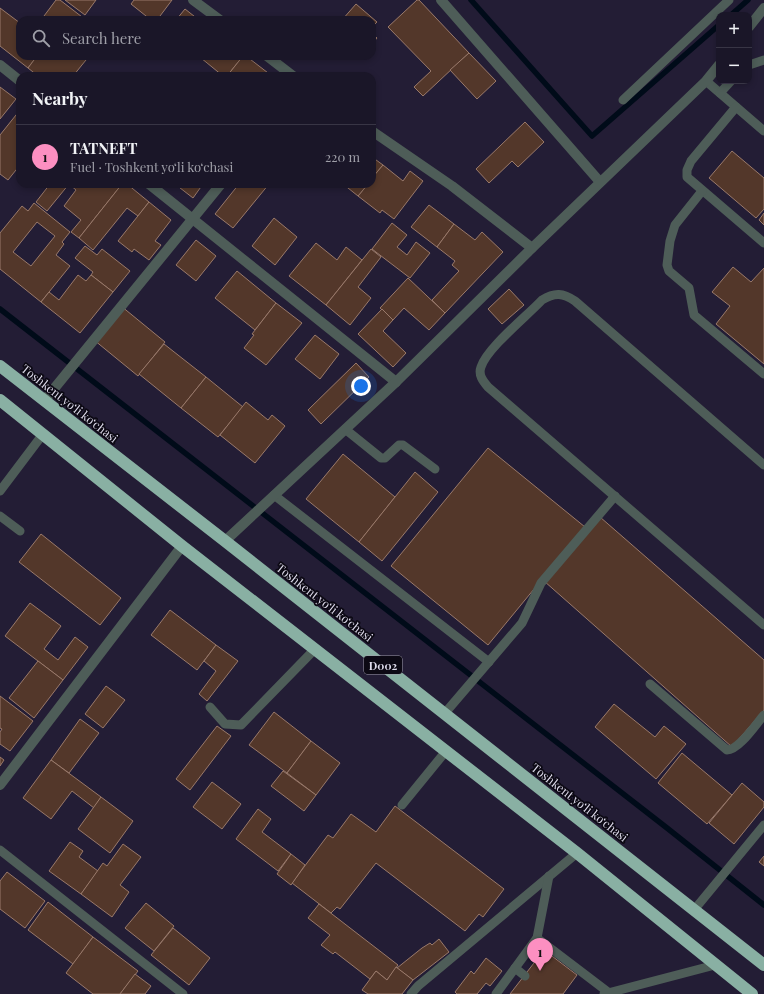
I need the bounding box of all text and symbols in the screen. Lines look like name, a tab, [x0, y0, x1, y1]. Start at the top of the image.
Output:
map controls	[716, 12, 752, 84]
button: +	[716, 12, 752, 48]
search box	[16, 16, 376, 60]
icon: search	[30, 27, 52, 49]
text: Search here	[62, 28, 141, 48]
button: −	[716, 48, 752, 84]
text: Nearby	[32, 87, 87, 109]
text: TATNEFT	[70, 138, 137, 158]
text: 1	[43, 148, 47, 165]
text: 220 m	[325, 148, 360, 165]
text: Fuel · Toshkent yo‘li ko‘chasi	[70, 158, 233, 175]
street label: Toshkent yo‘li ko‘chasi	[18, 360, 122, 446]
your location	[351, 376, 371, 396]
street label: Toshkent yo‘li ko‘chasi	[273, 559, 377, 645]
road number: D002	[364, 656, 402, 674]
street label: Toshkent yo‘li ko‘chasi	[528, 759, 632, 845]
pin: 1	[527, 938, 553, 971]

